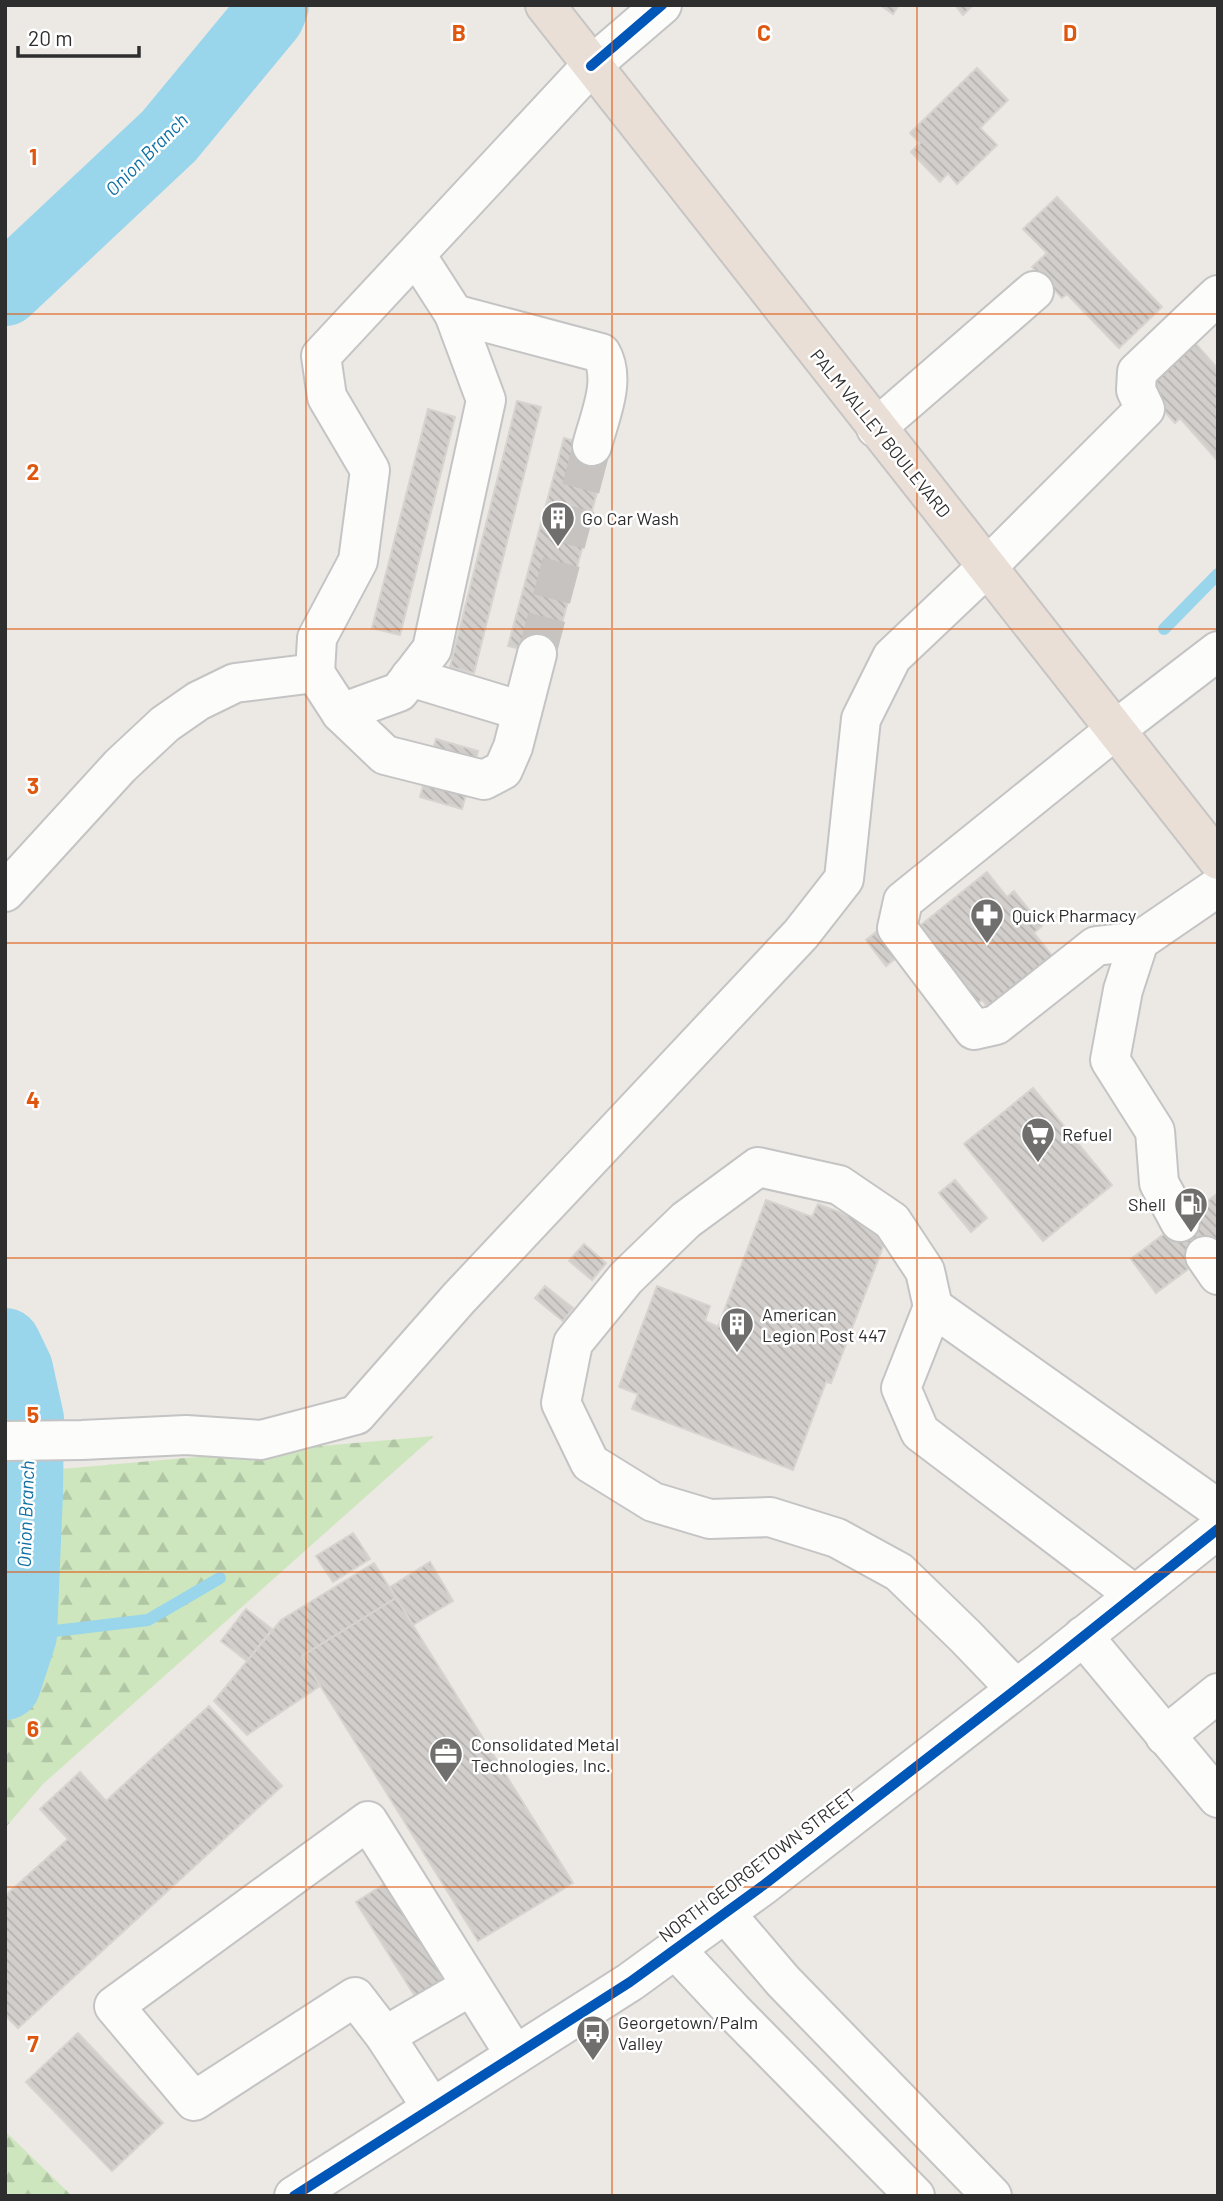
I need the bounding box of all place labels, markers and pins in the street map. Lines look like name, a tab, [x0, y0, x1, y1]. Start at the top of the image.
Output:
building icon: Go Car Wash	[539, 499, 577, 548]
place label: Go Car Wash	[582, 507, 679, 529]
pharmacy icon: Quick Pharmacy	[968, 896, 1006, 945]
place label: Quick Pharmacy	[1012, 904, 1136, 926]
supermarket icon: Refuel	[1019, 1115, 1057, 1164]
place label: Refuel	[1062, 1123, 1112, 1145]
fuel station icon: Shell	[1172, 1185, 1210, 1234]
place label: Shell	[1128, 1193, 1166, 1215]
place label: American Legion Post 447	[762, 1303, 886, 1346]
building icon: American Legion Post 447	[718, 1305, 756, 1354]
place label: Consolidated Metal Technologies, Inc.	[471, 1733, 619, 1776]
office icon: Consolidated Metal Technologies, Inc.	[427, 1735, 465, 1784]
place label: Georgetown/Palm Valley	[618, 2011, 758, 2054]
bus stop icon: Georgetown/Palm Valley	[574, 2013, 612, 2062]

